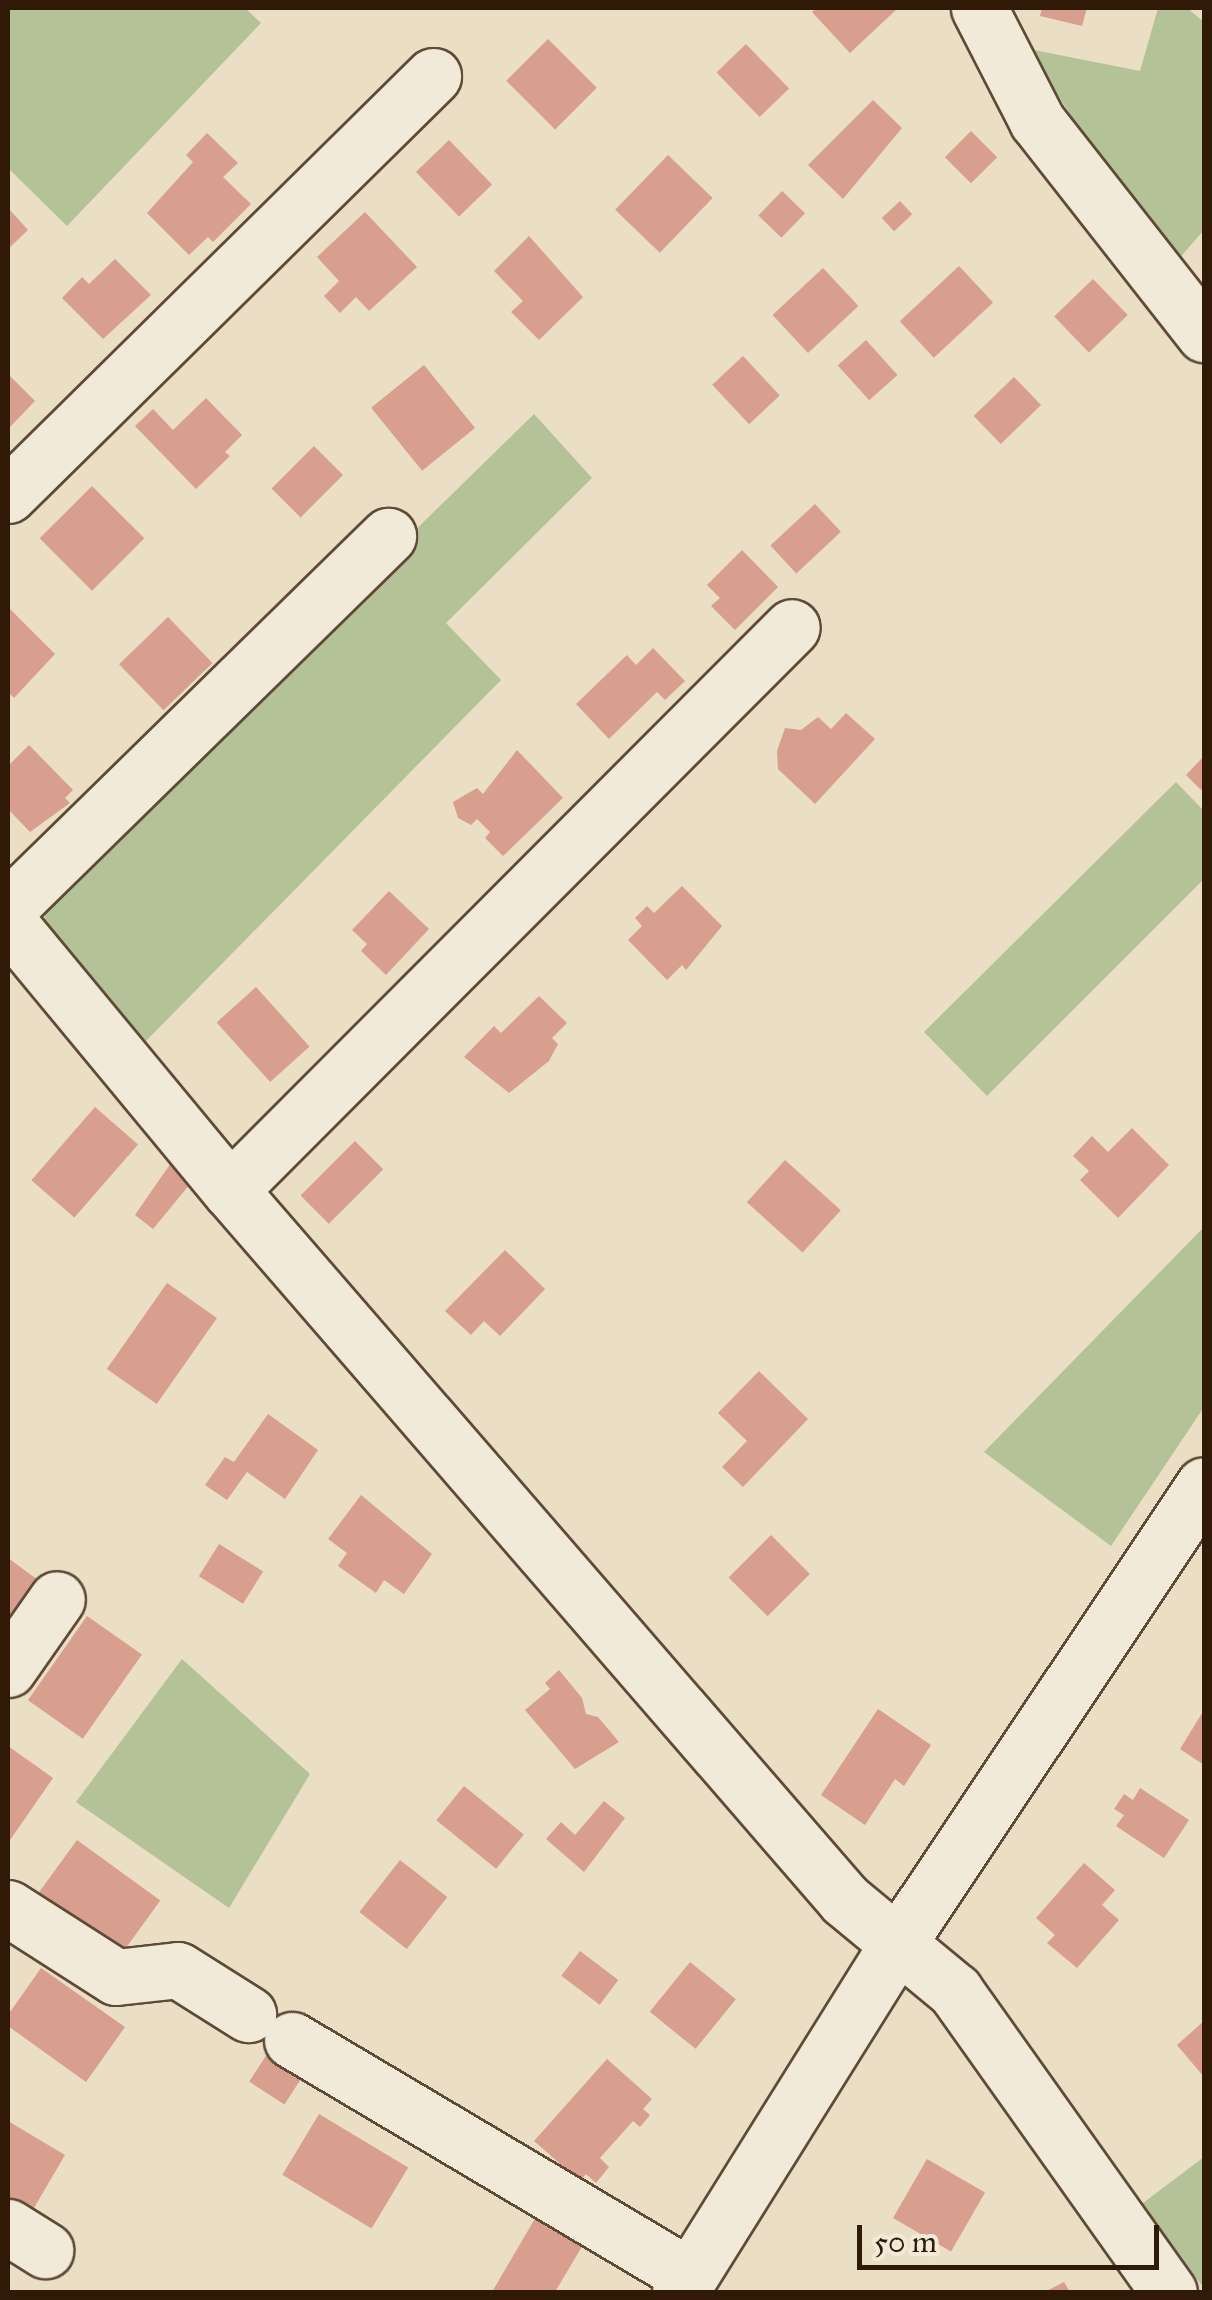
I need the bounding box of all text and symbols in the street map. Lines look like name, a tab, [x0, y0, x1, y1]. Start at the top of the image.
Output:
scale bar	[862, 2205, 1164, 2267]
text: 50 m	[874, 2224, 937, 2260]

